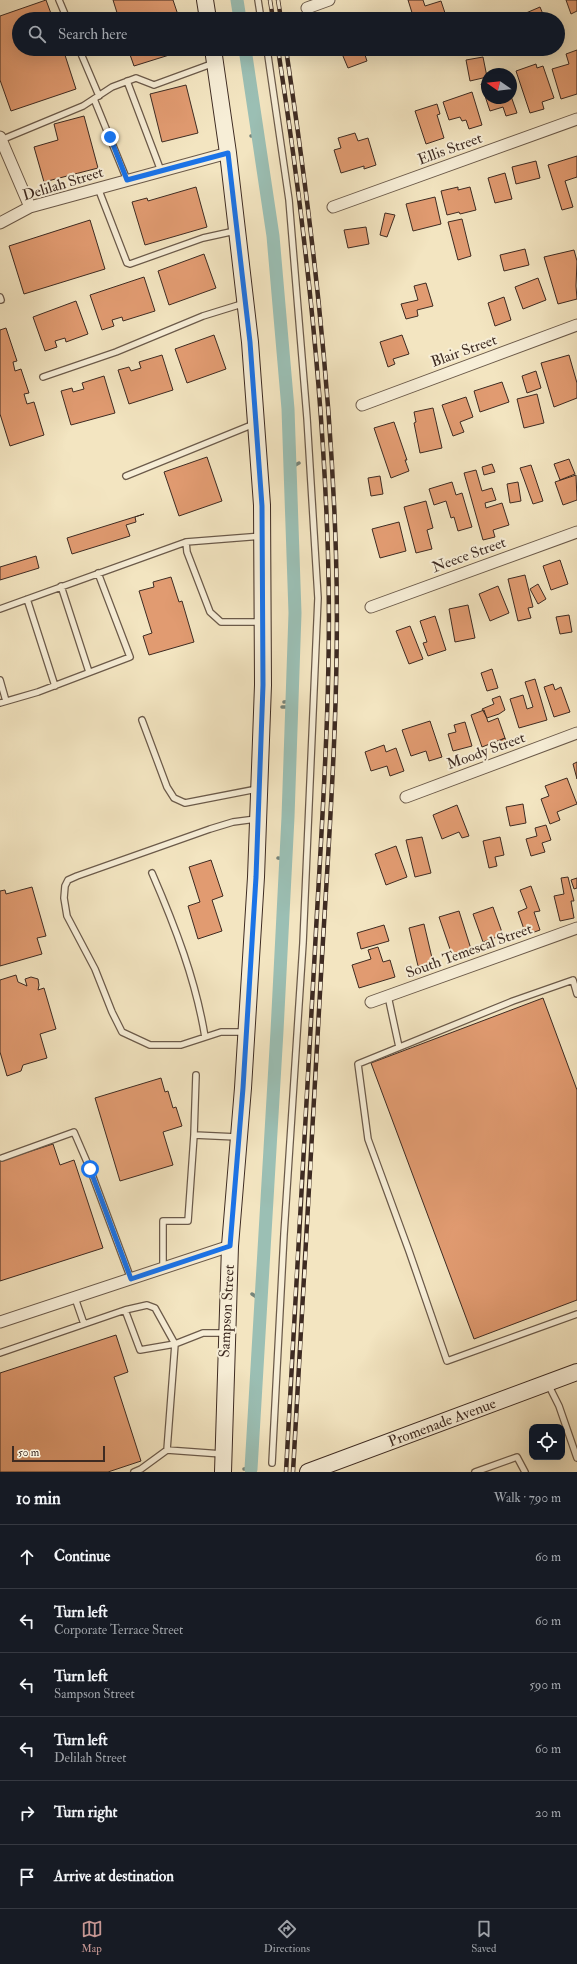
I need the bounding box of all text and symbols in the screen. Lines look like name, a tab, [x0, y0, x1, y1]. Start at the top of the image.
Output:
search box	[12, 12, 565, 56]
icon: search	[26, 23, 48, 45]
text: Search here	[58, 25, 127, 44]
north arrow	[481, 68, 517, 104]
route end	[101, 128, 119, 146]
street label: Ellis Street	[415, 129, 485, 169]
street label: Delilah Street	[20, 163, 106, 205]
street label: Blair Street	[428, 330, 500, 372]
street label: Neece Street	[429, 533, 509, 577]
street label: Moody Street	[444, 728, 528, 774]
street label: South Temescal Street	[403, 919, 535, 983]
route start	[81, 1160, 99, 1178]
street label: Sampson Street	[215, 1264, 240, 1358]
street label: Promenade Avenue	[386, 1393, 499, 1451]
map controls	[529, 1424, 565, 1460]
button: locate	[529, 1424, 565, 1460]
scale bar	[12, 1444, 105, 1463]
text: 50 m	[18, 1446, 39, 1459]
text: 10 min	[16, 1488, 61, 1509]
text: Walk · 790 m	[494, 1490, 561, 1506]
icon: ahead	[16, 1546, 38, 1568]
text: Continue	[54, 1547, 110, 1566]
text: 60 m	[535, 1549, 561, 1565]
text: Turn left	[54, 1603, 108, 1622]
icon: left	[16, 1610, 38, 1632]
text: 60 m	[535, 1613, 561, 1629]
text: Corporate Terrace Street	[54, 1622, 183, 1638]
text: Turn left	[54, 1667, 108, 1686]
icon: left	[16, 1674, 38, 1696]
text: 590 m	[529, 1677, 561, 1693]
text: Sampson Street	[54, 1686, 135, 1702]
text: Turn left	[54, 1731, 108, 1750]
icon: left	[16, 1738, 38, 1760]
text: 60 m	[535, 1741, 561, 1757]
text: Delilah Street	[54, 1750, 126, 1766]
icon: right	[16, 1802, 38, 1824]
text: Turn right	[54, 1803, 117, 1822]
text: 20 m	[535, 1805, 561, 1821]
icon: arrive	[16, 1866, 38, 1888]
text: Arrive at destination	[54, 1867, 174, 1886]
tab: Map	[81, 1918, 103, 1955]
tab: Directions	[264, 1918, 310, 1955]
tab: Saved	[471, 1918, 496, 1955]

